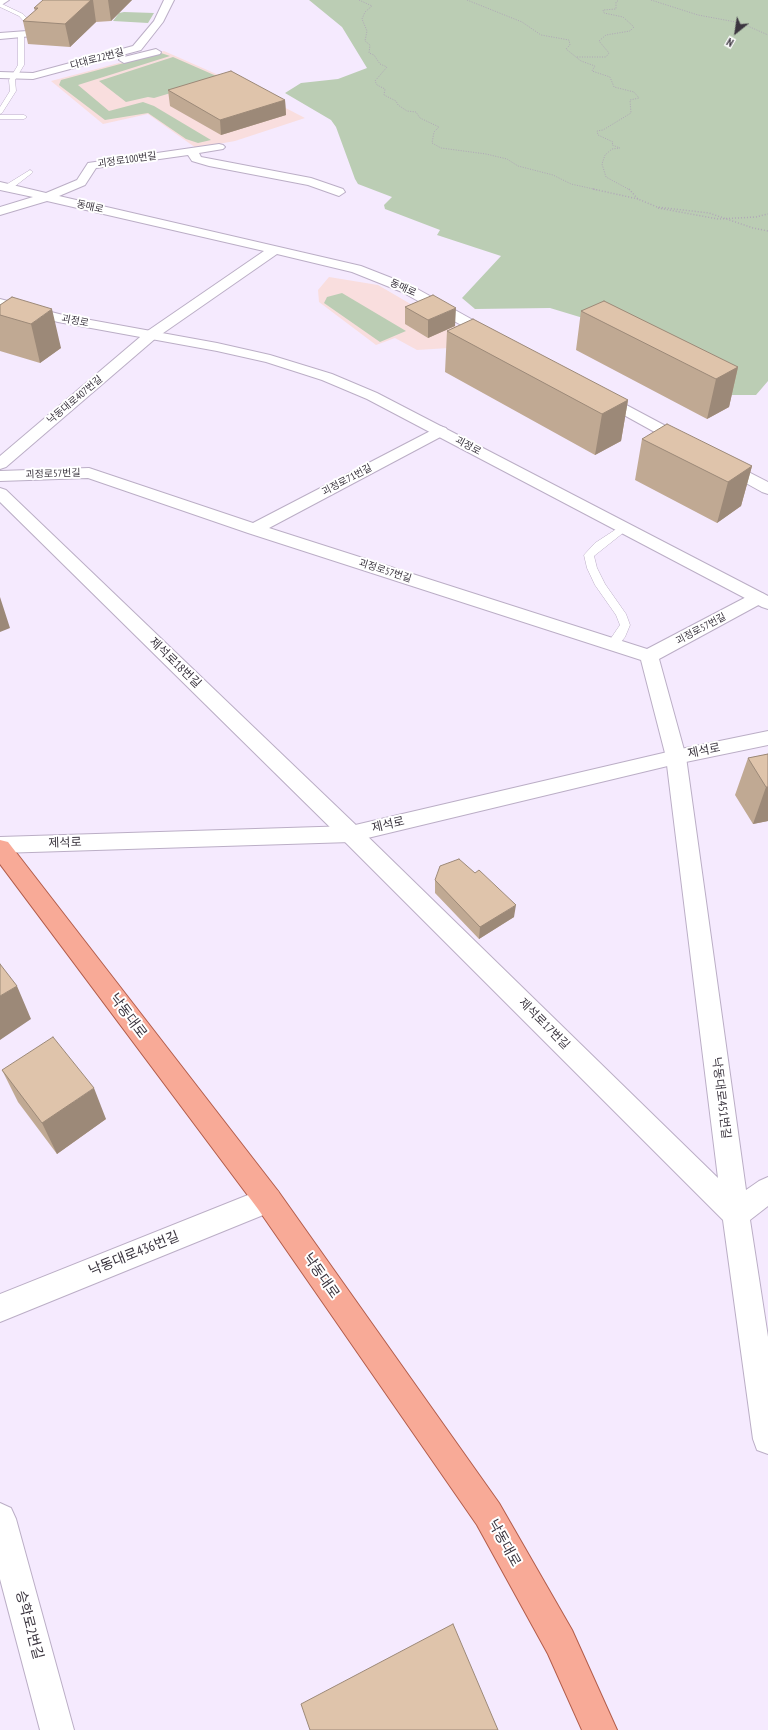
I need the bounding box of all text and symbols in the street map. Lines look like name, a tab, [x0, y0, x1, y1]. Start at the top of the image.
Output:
north arrow	[716, 12, 756, 52]
text: N	[724, 35, 736, 50]
street label: 다대로22번길	[69, 46, 125, 72]
street label: 괴정로100번길	[97, 150, 157, 170]
street label: 동매로	[75, 198, 105, 216]
street label: 동매로	[388, 277, 418, 299]
street label: 괴정로	[60, 312, 90, 330]
street label: 낙동대로407번길	[45, 373, 105, 427]
street label: 괴정로	[453, 434, 483, 458]
street label: 괴정로71번길	[320, 462, 374, 498]
street label: 괴정로57번길	[25, 467, 81, 481]
street label: 괴정로57번길	[357, 557, 413, 585]
street label: 괴정로57번길	[674, 611, 728, 647]
street label: 제석로18번길	[146, 635, 204, 691]
street label: 제석로	[686, 741, 722, 761]
street label: 제석로	[370, 814, 406, 836]
street label: 제석로	[48, 835, 82, 851]
street label: 낙동대로	[106, 990, 150, 1042]
street label: 제석로17번길	[516, 996, 572, 1052]
street label: 낙동대로451번길	[709, 1056, 733, 1140]
street label: 낙동대로436번길	[86, 1228, 182, 1280]
street label: 낙동대로	[299, 1250, 343, 1302]
street label: 낙동대로	[484, 1516, 524, 1570]
street label: 승학로2번길	[12, 1589, 46, 1661]

